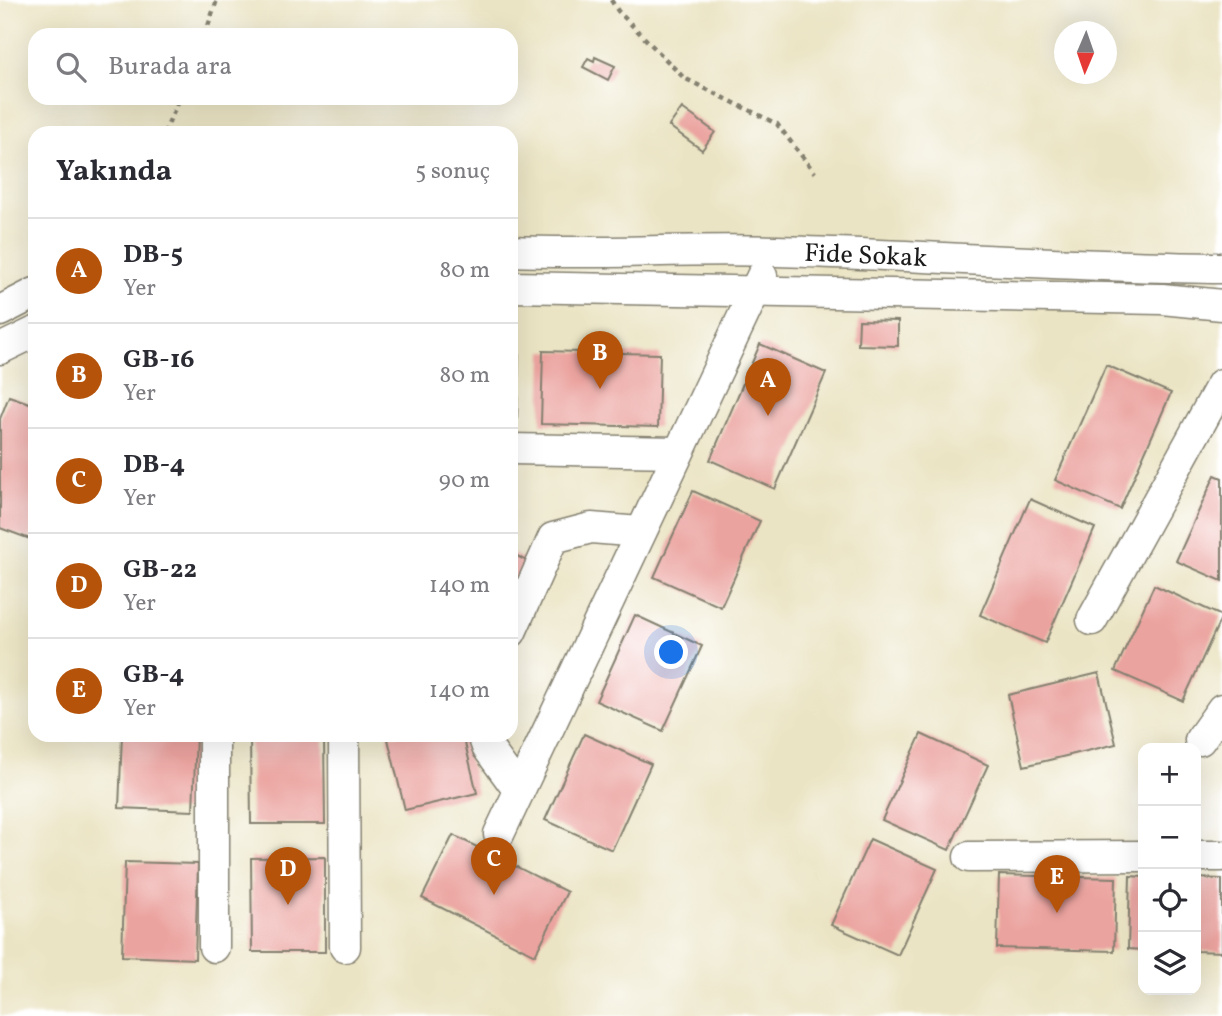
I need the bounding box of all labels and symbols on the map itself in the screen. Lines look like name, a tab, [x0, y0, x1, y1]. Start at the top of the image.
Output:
north arrow	[1054, 21, 1117, 84]
street label: Fide Sokak	[804, 236, 928, 277]
pin: B	[577, 331, 623, 389]
pin: A	[745, 358, 791, 416]
your location	[654, 635, 688, 669]
pin: C	[471, 837, 517, 895]
pin: D	[265, 847, 311, 905]
pin: E	[1034, 855, 1080, 913]

